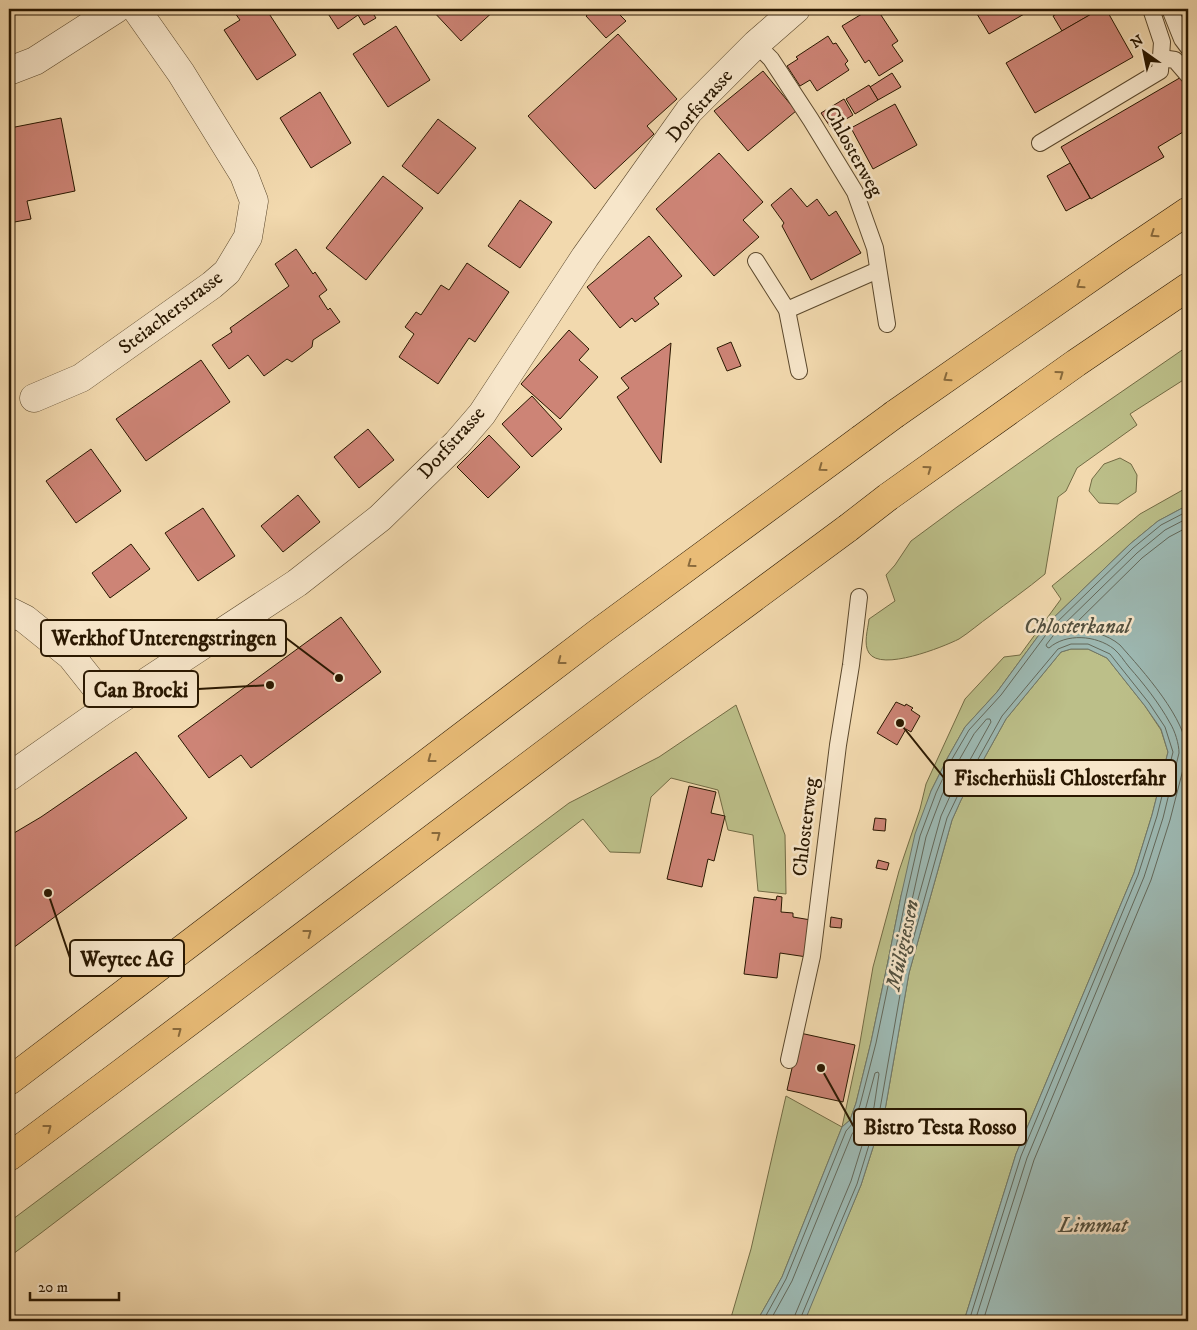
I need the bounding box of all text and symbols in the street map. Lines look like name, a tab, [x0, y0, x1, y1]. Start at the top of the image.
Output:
north arrow	[1120, 28, 1170, 78]
text: N	[1128, 31, 1148, 53]
street label: Dorfstrasse	[661, 64, 739, 148]
street label: Chlosterweg	[818, 103, 888, 202]
one-way arrow	[1150, 228, 1160, 237]
street label: Steiacherstrasse	[114, 266, 228, 360]
one-way arrow	[1076, 279, 1086, 288]
one-way arrow	[943, 372, 953, 381]
one-way arrow	[1054, 372, 1063, 380]
street label: Dorfstrasse	[413, 402, 491, 484]
one-way arrow	[819, 462, 828, 470]
one-way arrow	[922, 466, 932, 475]
one-way arrow	[687, 558, 697, 567]
water label: Chlosterkanal	[1024, 614, 1133, 640]
callout: Werkhof Unterengstringen	[41, 620, 286, 656]
text: Werkhof Unterengstringen	[51, 626, 277, 652]
one-way arrow	[557, 655, 567, 664]
callout: Can Brocki	[84, 671, 198, 707]
text: Can Brocki	[94, 678, 189, 704]
one-way arrow	[428, 754, 437, 762]
callout: Fischerhüsli Chlosterfahr	[944, 760, 1176, 796]
text: Fischerhüsli Chlosterfahr	[954, 766, 1167, 792]
street label: Chlosterweg	[788, 776, 824, 878]
one-way arrow	[431, 832, 440, 840]
water label: Müligiessen	[880, 897, 925, 995]
one-way arrow	[302, 930, 312, 939]
callout: Weytec AG	[70, 940, 184, 976]
text: Weytec AG	[79, 947, 174, 973]
one-way arrow	[172, 1028, 182, 1037]
callout: Bistro Testa Rosso	[854, 1109, 1026, 1145]
text: Bistro Testa Rosso	[864, 1115, 1016, 1141]
one-way arrow	[42, 1126, 51, 1134]
water label: Limmat	[1058, 1213, 1129, 1239]
scale bar	[30, 1270, 119, 1302]
text: 20 m	[38, 1278, 68, 1297]

